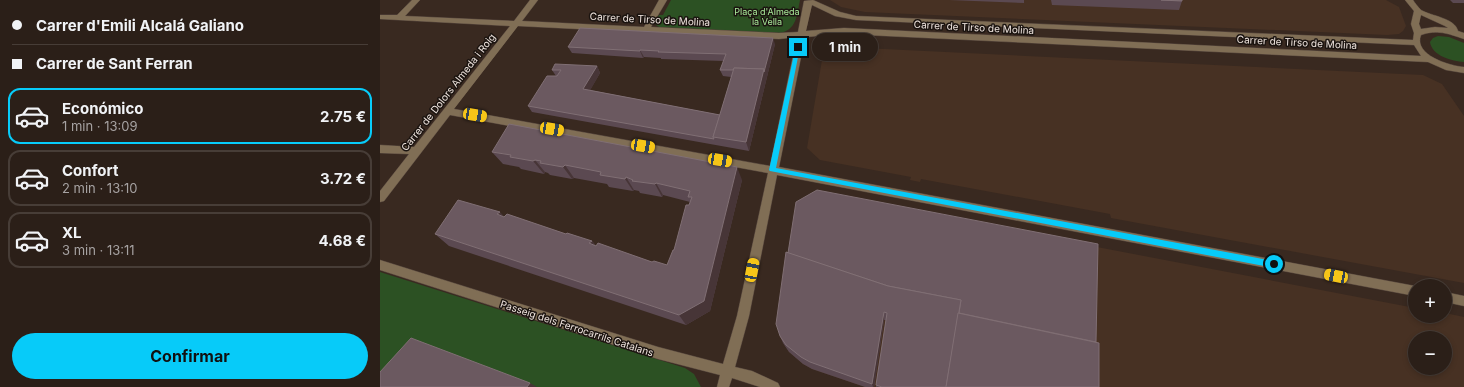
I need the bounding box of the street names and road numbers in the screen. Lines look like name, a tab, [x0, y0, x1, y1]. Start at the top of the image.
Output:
street label: Carrer de Tirso de Molina	[590, 10, 710, 28]
street label: Carrer de Tirso de Molina	[914, 18, 1034, 36]
street label: Carrer de Dolors Almeda i Roig	[398, 31, 498, 153]
street label: Carrer de Tirso de Molina	[1237, 33, 1357, 51]
street label: Passeig dels Ferrocarrils Catalans	[499, 298, 655, 358]

